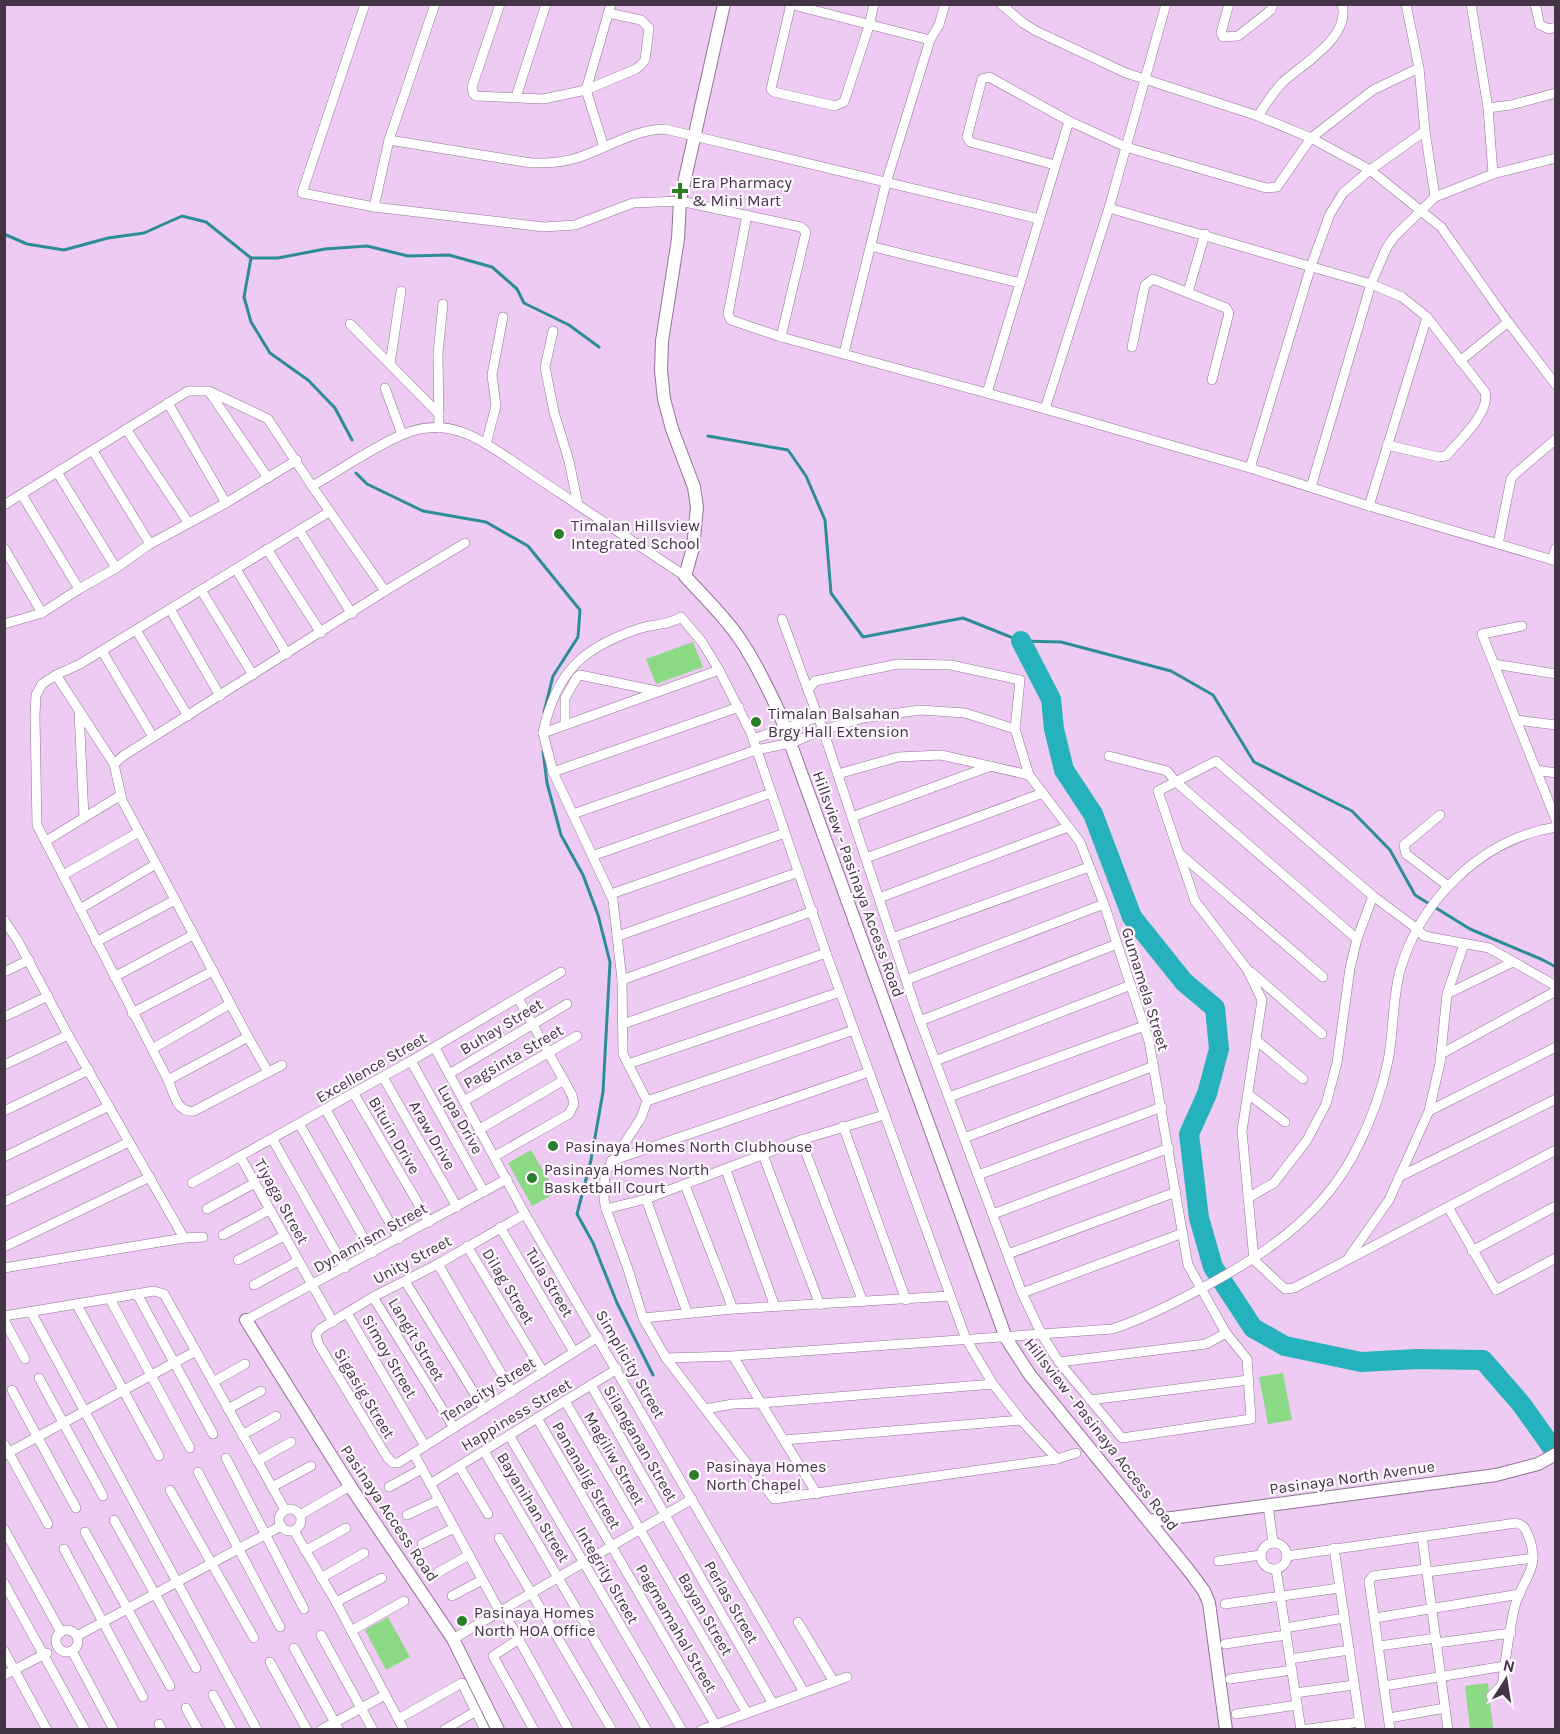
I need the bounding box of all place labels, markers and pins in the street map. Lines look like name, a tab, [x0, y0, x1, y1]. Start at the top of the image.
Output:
place label: Era Pharmacy & Mini Mart	[692, 173, 793, 210]
marker: Era Pharmacy & Mini Mart	[673, 184, 687, 198]
place label: Timalan Hillsview Integrated School	[571, 516, 700, 553]
marker: Timalan Hillsview Integrated School	[552, 527, 566, 541]
place label: Timalan Balsahan Brgy Hall Extension	[768, 704, 909, 741]
marker: Timalan Balsahan Brgy Hall Extension	[749, 715, 763, 729]
place label: Pasinaya Homes North Clubhouse	[565, 1137, 812, 1156]
marker: Pasinaya Homes North Clubhouse	[546, 1139, 560, 1153]
place label: Pasinaya Homes North Basketball Court	[544, 1160, 709, 1197]
marker: Pasinaya Homes North Basketball Court	[525, 1171, 539, 1185]
place label: Pasinaya Homes North Chapel	[706, 1457, 826, 1494]
marker: Pasinaya Homes North Chapel	[687, 1468, 701, 1482]
place label: Pasinaya Homes North HOA Office	[474, 1603, 596, 1640]
marker: Pasinaya Homes North HOA Office	[455, 1614, 469, 1628]

